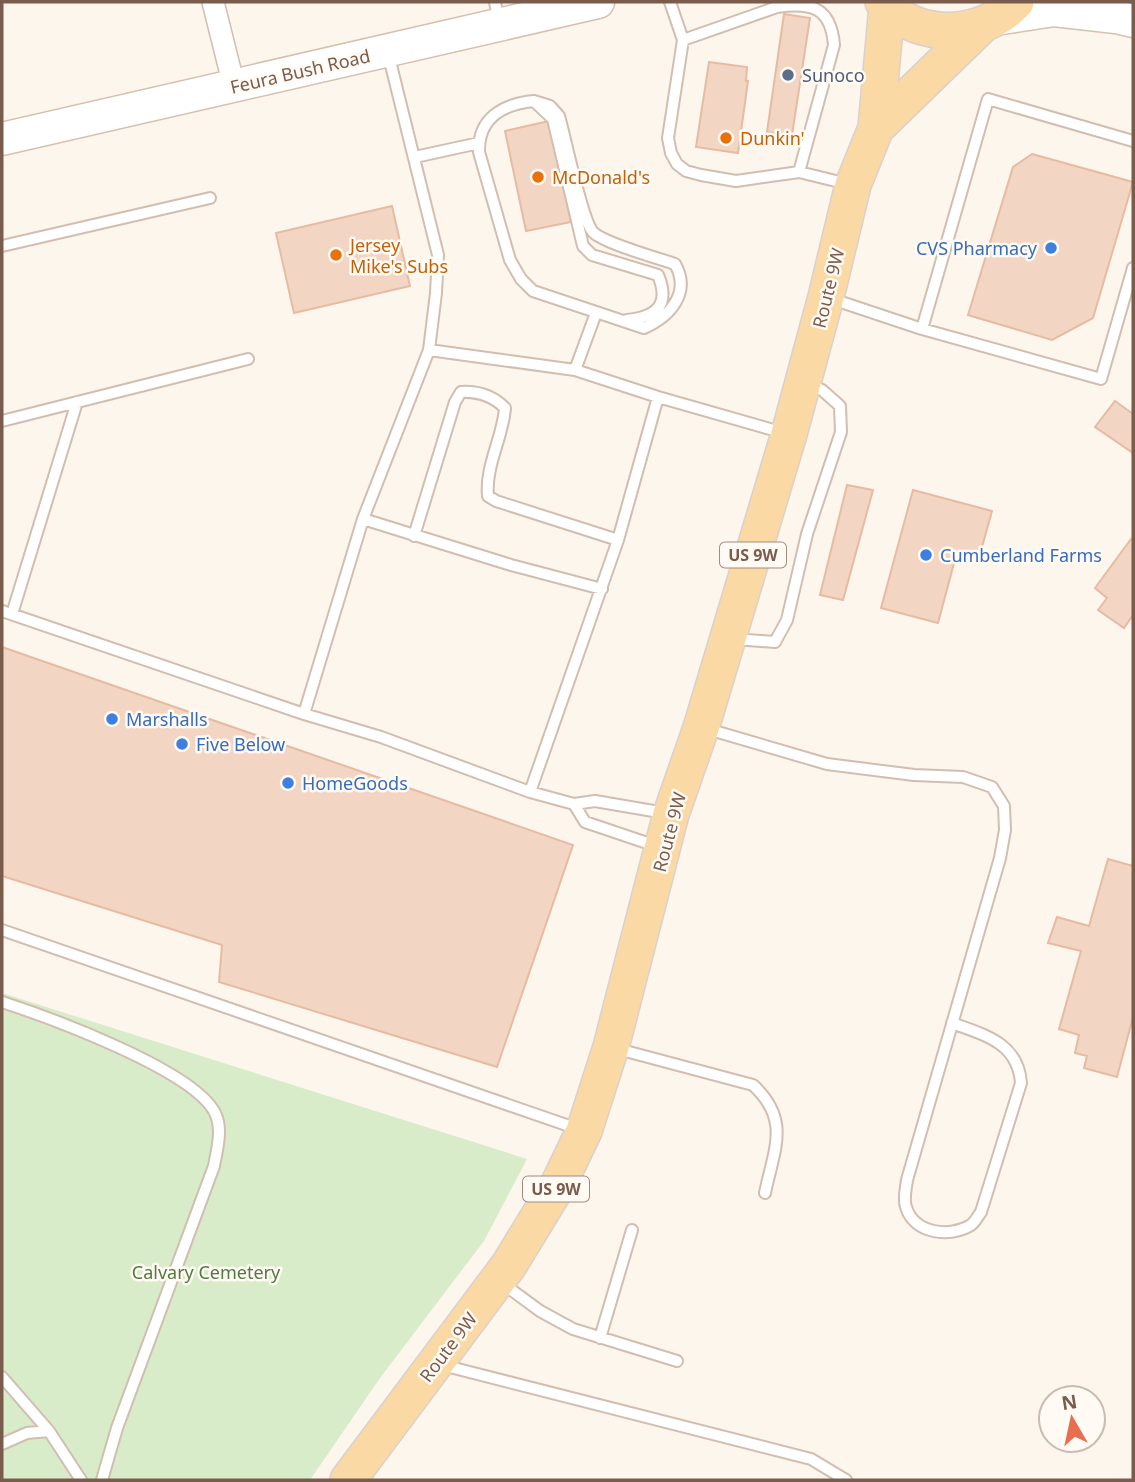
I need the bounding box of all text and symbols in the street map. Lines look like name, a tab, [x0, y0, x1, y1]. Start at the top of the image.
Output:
street label: Feura Bush Road	[228, 43, 372, 99]
place label: Sunoco	[802, 63, 865, 87]
marker: Sunoco	[780, 67, 796, 83]
place label: Dunkin'	[740, 126, 805, 150]
marker: Dunkin'	[718, 130, 734, 146]
place label: McDonald's	[552, 165, 650, 189]
marker: McDonald's	[530, 169, 546, 185]
place label: Jersey Mike's Subs	[348, 233, 448, 278]
place label: CVS Pharmacy	[916, 236, 1038, 260]
marker: CVS Pharmacy	[1043, 240, 1059, 256]
street label: Route 9W	[806, 245, 850, 330]
marker: Jersey Mike's Subs	[328, 247, 344, 263]
road number: US 9W	[720, 542, 786, 568]
place label: Cumberland Farms	[940, 543, 1102, 567]
marker: Cumberland Farms	[918, 547, 934, 563]
place label: Marshalls	[126, 707, 208, 731]
marker: Marshalls	[104, 711, 120, 727]
place label: Five Below	[196, 732, 285, 756]
marker: Five Below	[174, 736, 190, 752]
place label: HomeGoods	[302, 771, 408, 795]
marker: HomeGoods	[280, 775, 296, 791]
street label: Route 9W	[647, 789, 691, 875]
road number: US 9W	[523, 1176, 589, 1202]
park label: Calvary Cemetery	[132, 1260, 281, 1284]
street label: Route 9W	[414, 1307, 482, 1387]
north arrow	[1037, 1384, 1107, 1454]
text: N	[1060, 1388, 1079, 1416]

